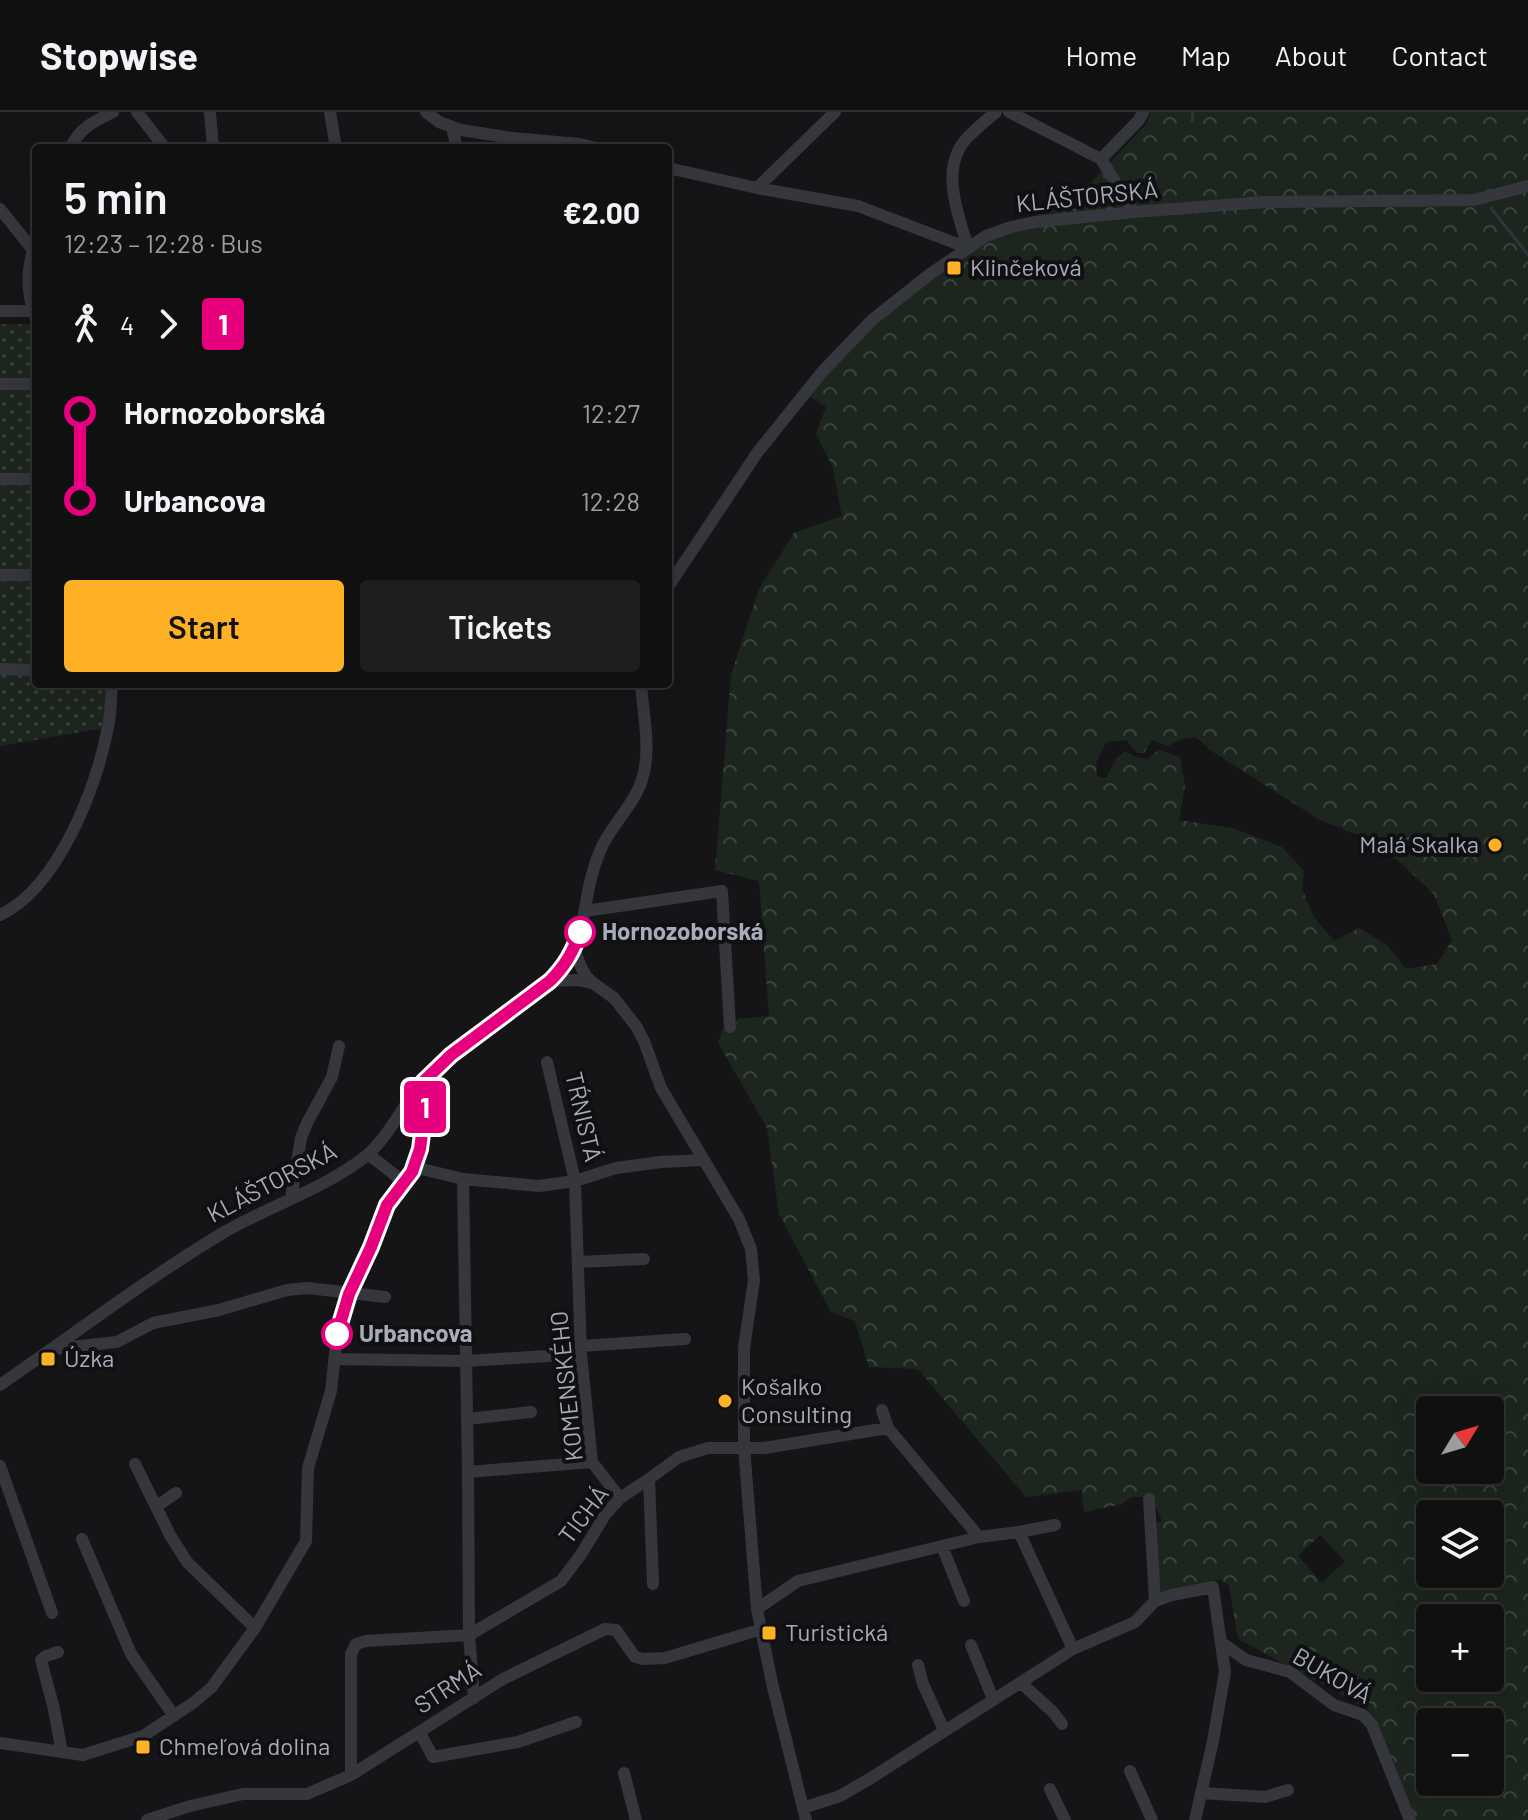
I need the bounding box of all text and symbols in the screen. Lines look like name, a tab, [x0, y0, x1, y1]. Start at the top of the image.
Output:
text: Stopwise	[40, 32, 198, 78]
text: Home	[1066, 38, 1137, 72]
text: Map	[1181, 38, 1231, 72]
text: About	[1275, 38, 1347, 72]
text: Contact	[1391, 38, 1488, 72]
text: 5 min	[64, 170, 168, 223]
street label: KLÁŠTORSKÁ	[1014, 174, 1159, 217]
text: €2.00	[563, 194, 640, 230]
text: 12:23 – 12:28 · Bus	[64, 227, 263, 258]
place label: Klinčeková	[970, 252, 1082, 281]
marker: Klinčeková	[945, 259, 963, 277]
icon: walk	[64, 302, 108, 346]
icon: forward	[146, 302, 190, 346]
text: 1	[218, 307, 228, 341]
text: 4	[120, 309, 134, 340]
text: Hornozoborská	[124, 394, 326, 430]
text: 12:27	[582, 397, 640, 428]
text: Urbancova	[124, 482, 266, 518]
text: 12:28	[581, 485, 640, 516]
button: Start	[64, 580, 344, 672]
button: Tickets	[360, 580, 640, 672]
place label: Malá Skalka	[1359, 829, 1479, 858]
marker: Malá Skalka	[1486, 836, 1504, 854]
place label: Hornozoborská	[602, 916, 763, 945]
marker: Hornozoborská	[565, 917, 595, 947]
street label: TŔNISTÁ	[560, 1069, 609, 1164]
line badge: 1	[399, 1081, 451, 1133]
text: 1	[420, 1090, 430, 1124]
street label: KLÁŠTORSKÁ	[202, 1135, 341, 1228]
street label: KOMENSKÉHO	[543, 1310, 588, 1463]
place label: Urbancova	[359, 1318, 473, 1347]
marker: Urbancova	[322, 1319, 352, 1349]
place label: Úzka	[64, 1343, 114, 1372]
marker: Úzka	[39, 1350, 57, 1368]
place label: Košalko Consulting	[741, 1371, 852, 1428]
marker: Košalko Consulting	[716, 1392, 734, 1410]
north arrow	[1416, 1396, 1504, 1484]
map controls	[1416, 1396, 1504, 1796]
street label: TICHÁ	[552, 1479, 614, 1549]
button: layers	[1416, 1500, 1504, 1588]
button: +	[1416, 1604, 1504, 1692]
place label: Turistická	[785, 1617, 888, 1646]
marker: Turistická	[760, 1624, 778, 1642]
street label: BUKOVÁ	[1288, 1641, 1377, 1709]
street label: STRMÁ	[408, 1655, 486, 1719]
button: −	[1416, 1708, 1504, 1796]
place label: Chmeľová dolina	[159, 1731, 330, 1760]
marker: Chmeľová dolina	[134, 1738, 152, 1756]

